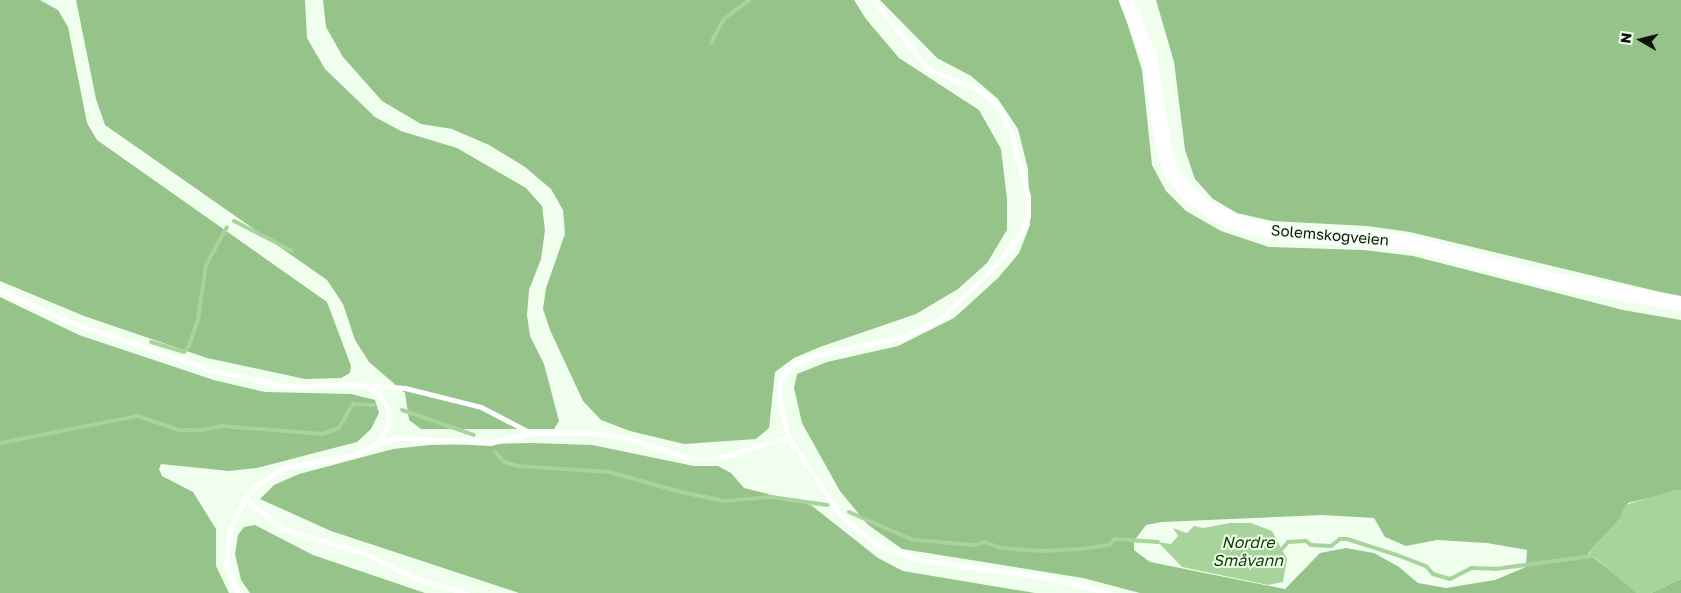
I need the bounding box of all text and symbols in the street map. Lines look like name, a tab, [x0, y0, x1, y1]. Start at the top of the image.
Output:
north arrow	[1616, 15, 1666, 65]
text: N	[1616, 31, 1635, 44]
street label: Solemskogveien	[1270, 221, 1390, 249]
water label: Nordre Småvann	[1213, 532, 1283, 570]

